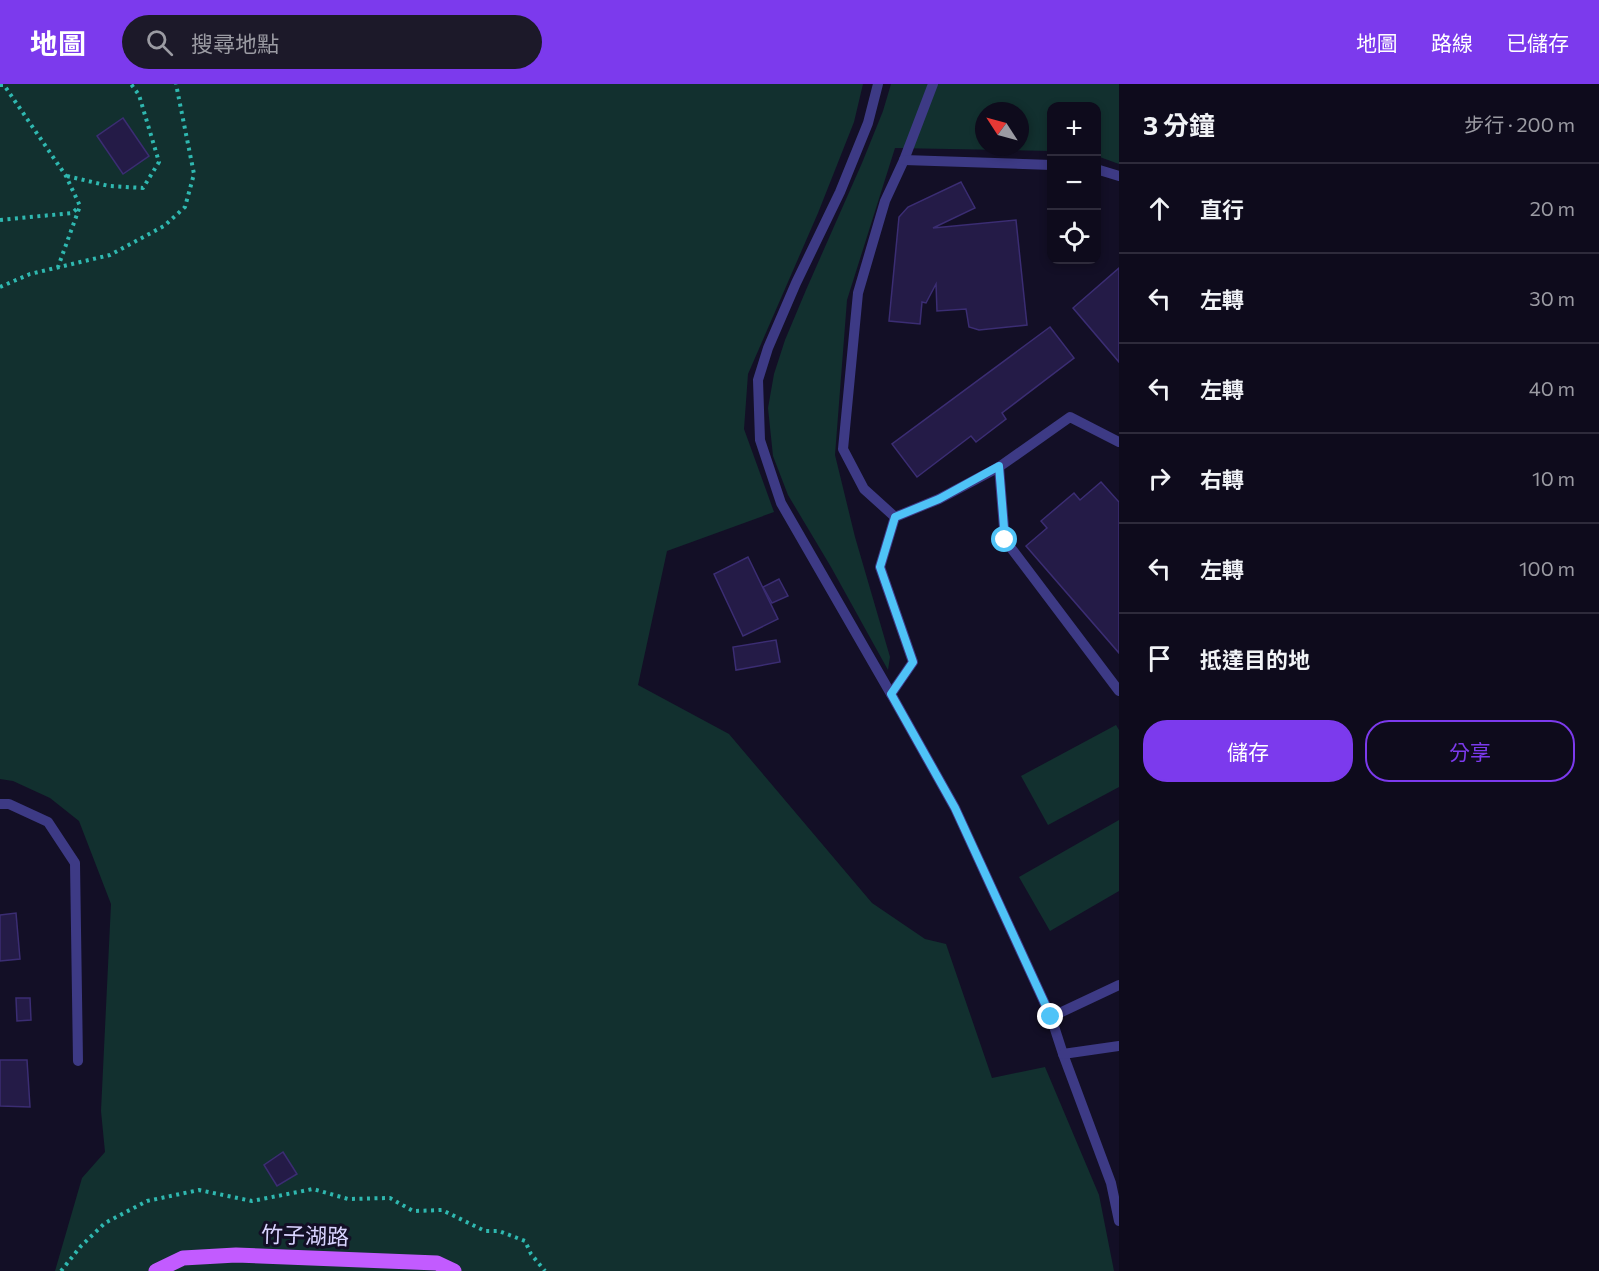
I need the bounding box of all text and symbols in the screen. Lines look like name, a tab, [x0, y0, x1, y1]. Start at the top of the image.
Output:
search box	[122, 15, 542, 69]
text: 地圖	[30, 26, 86, 60]
icon: search	[143, 26, 176, 59]
text: 搜尋地點	[191, 30, 279, 57]
text: 地圖	[1356, 30, 1398, 55]
text: 路線	[1431, 30, 1473, 55]
text: 已儲存	[1506, 30, 1569, 55]
north arrow	[975, 102, 1029, 156]
map controls	[1047, 102, 1101, 264]
button: +	[1047, 102, 1101, 156]
text: 3 分鐘	[1143, 109, 1215, 140]
text: 步行 · 200 m	[1464, 112, 1575, 136]
button: −	[1047, 156, 1101, 210]
icon: ahead	[1143, 192, 1176, 225]
text: 直行	[1200, 196, 1244, 223]
text: 20 m	[1530, 196, 1575, 220]
button: locate	[1047, 210, 1101, 264]
icon: left	[1143, 282, 1176, 315]
text: 左轉	[1200, 286, 1244, 313]
text: 30 m	[1529, 286, 1575, 310]
icon: left	[1143, 372, 1176, 405]
text: 左轉	[1200, 376, 1244, 403]
text: 40 m	[1529, 376, 1575, 400]
icon: right	[1143, 462, 1176, 495]
text: 右轉	[1200, 466, 1244, 493]
text: 10 m	[1532, 466, 1575, 490]
route start	[991, 526, 1017, 552]
icon: left	[1143, 552, 1176, 585]
text: 左轉	[1200, 556, 1244, 583]
text: 100 m	[1519, 556, 1575, 580]
icon: arrive	[1143, 642, 1176, 675]
text: 抵達目的地	[1200, 646, 1310, 673]
button: 儲存	[1143, 720, 1353, 782]
button: 分享	[1365, 720, 1575, 782]
route end	[1037, 1003, 1063, 1029]
street label: 竹子湖路	[261, 1220, 349, 1250]

